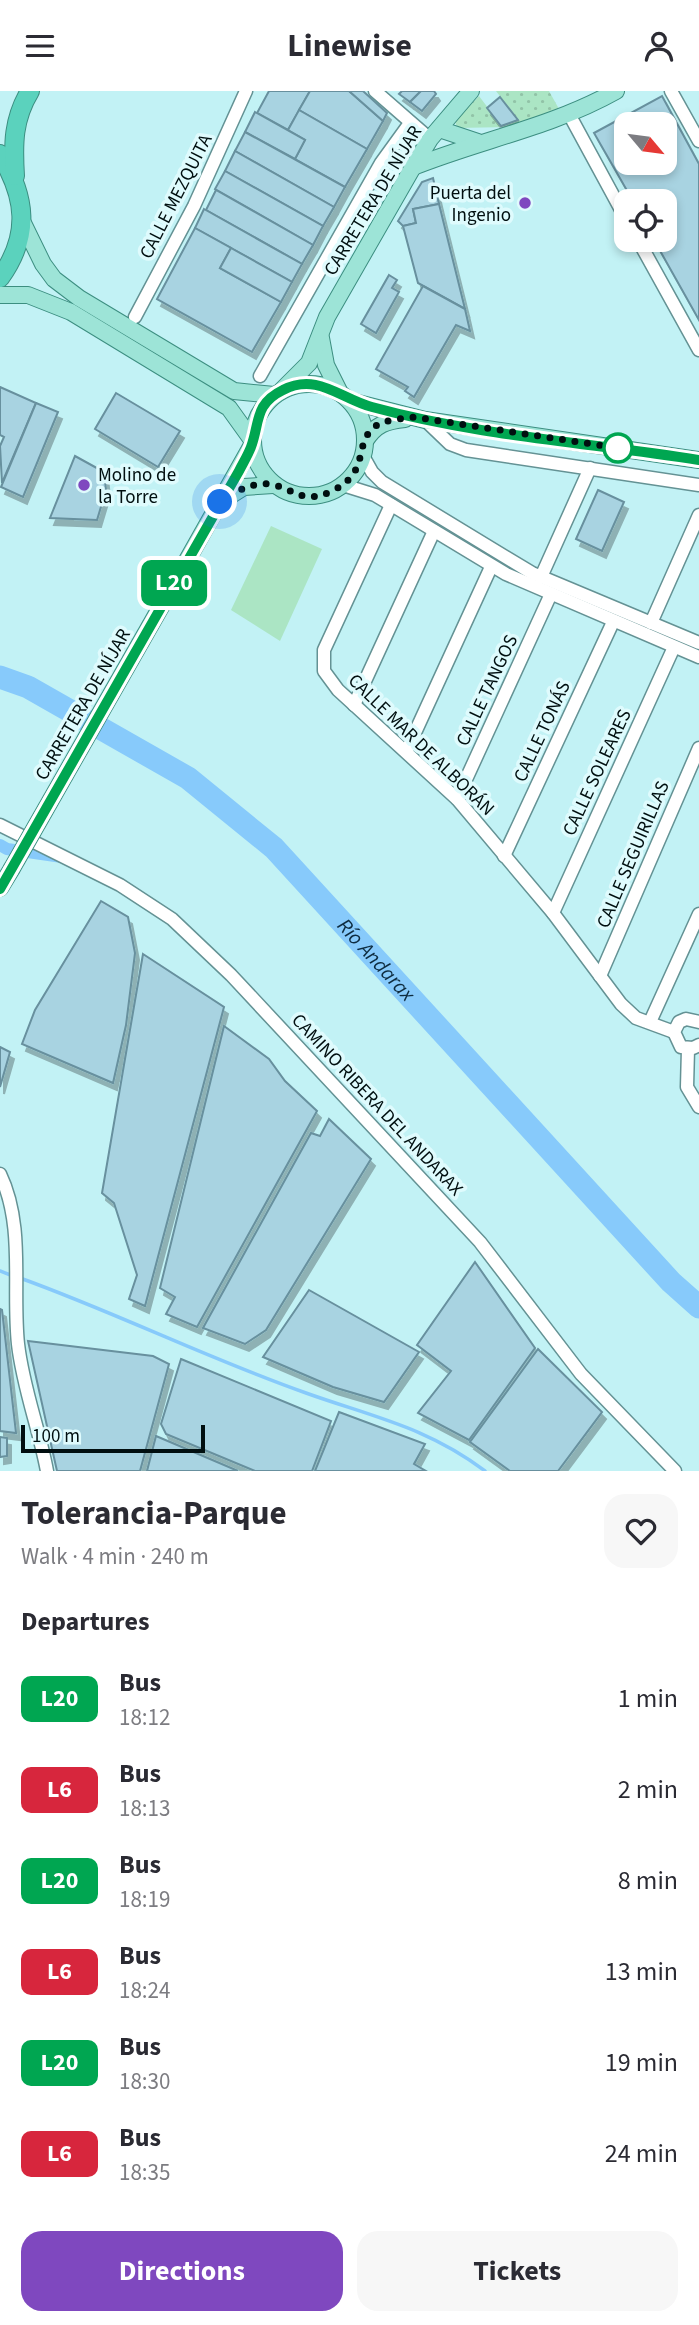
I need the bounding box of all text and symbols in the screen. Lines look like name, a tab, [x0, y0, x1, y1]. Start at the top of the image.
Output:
text: Linewise	[287, 23, 412, 69]
icon: menu	[21, 27, 59, 65]
icon: person	[640, 27, 678, 65]
north arrow	[614, 112, 677, 175]
map controls	[614, 112, 677, 252]
street label: CARRETERA DE NÍJAR	[318, 120, 429, 281]
street label: CALLE MEZQUITA	[133, 129, 220, 264]
place label: Puerta del Ingenio	[430, 180, 511, 229]
button: locate	[614, 189, 677, 252]
marker: Puerta del Ingenio	[517, 195, 533, 211]
unlabelled marker	[603, 433, 633, 463]
place label: Molino de la Torre	[98, 462, 176, 511]
marker: Molino de la Torre	[76, 477, 92, 493]
your location	[202, 484, 237, 519]
line badge: L20	[134, 560, 214, 606]
text: L20	[155, 565, 193, 600]
street label: CARRETERA DE NÍJAR	[29, 624, 138, 785]
street label: CALLE TANGOS	[450, 631, 525, 751]
street label: CALLE MAR DE ALBORÁN	[342, 668, 500, 822]
street label: CALLE TONÁS	[507, 677, 578, 787]
street label: CALLE SOLEARES	[556, 705, 638, 840]
street label: CALLE SEGUIRILLAS	[590, 777, 677, 932]
water label: Río Andarax	[330, 911, 423, 1009]
street label: CAMINO RIBERA DEL ANDARAX	[285, 1008, 469, 1202]
scale bar	[21, 1422, 205, 1454]
text: 100 m	[32, 1423, 80, 1450]
text: Tolerancia-Parque	[21, 1490, 287, 1537]
button: heart	[604, 1494, 678, 1568]
text: Walk · 4 min · 240 m	[21, 1540, 209, 1573]
text: Departures	[21, 1603, 149, 1640]
text: Bus	[119, 1664, 161, 1701]
text: 1 min	[618, 1680, 678, 1717]
text: L20	[41, 1681, 78, 1716]
text: 18:12	[119, 1701, 170, 1734]
text: Bus	[119, 1755, 161, 1792]
text: 2 min	[618, 1771, 678, 1808]
text: L6	[47, 1772, 72, 1807]
text: 18:13	[119, 1792, 170, 1825]
text: Bus	[119, 1846, 161, 1883]
text: 8 min	[618, 1862, 678, 1899]
text: L20	[41, 1863, 78, 1898]
text: 18:19	[119, 1883, 170, 1916]
text: Bus	[119, 1937, 161, 1974]
text: 13 min	[605, 1953, 678, 1990]
text: L6	[47, 1954, 72, 1989]
text: 18:24	[119, 1974, 170, 2007]
text: Bus	[119, 2028, 161, 2065]
text: 19 min	[605, 2044, 678, 2081]
text: L20	[41, 2045, 78, 2080]
text: 18:30	[119, 2065, 170, 2098]
text: Bus	[119, 2119, 161, 2156]
text: 24 min	[605, 2135, 678, 2172]
text: L6	[47, 2136, 72, 2171]
text: 18:35	[119, 2156, 170, 2189]
button: Directions	[21, 2231, 343, 2311]
button: Tickets	[357, 2231, 678, 2311]

